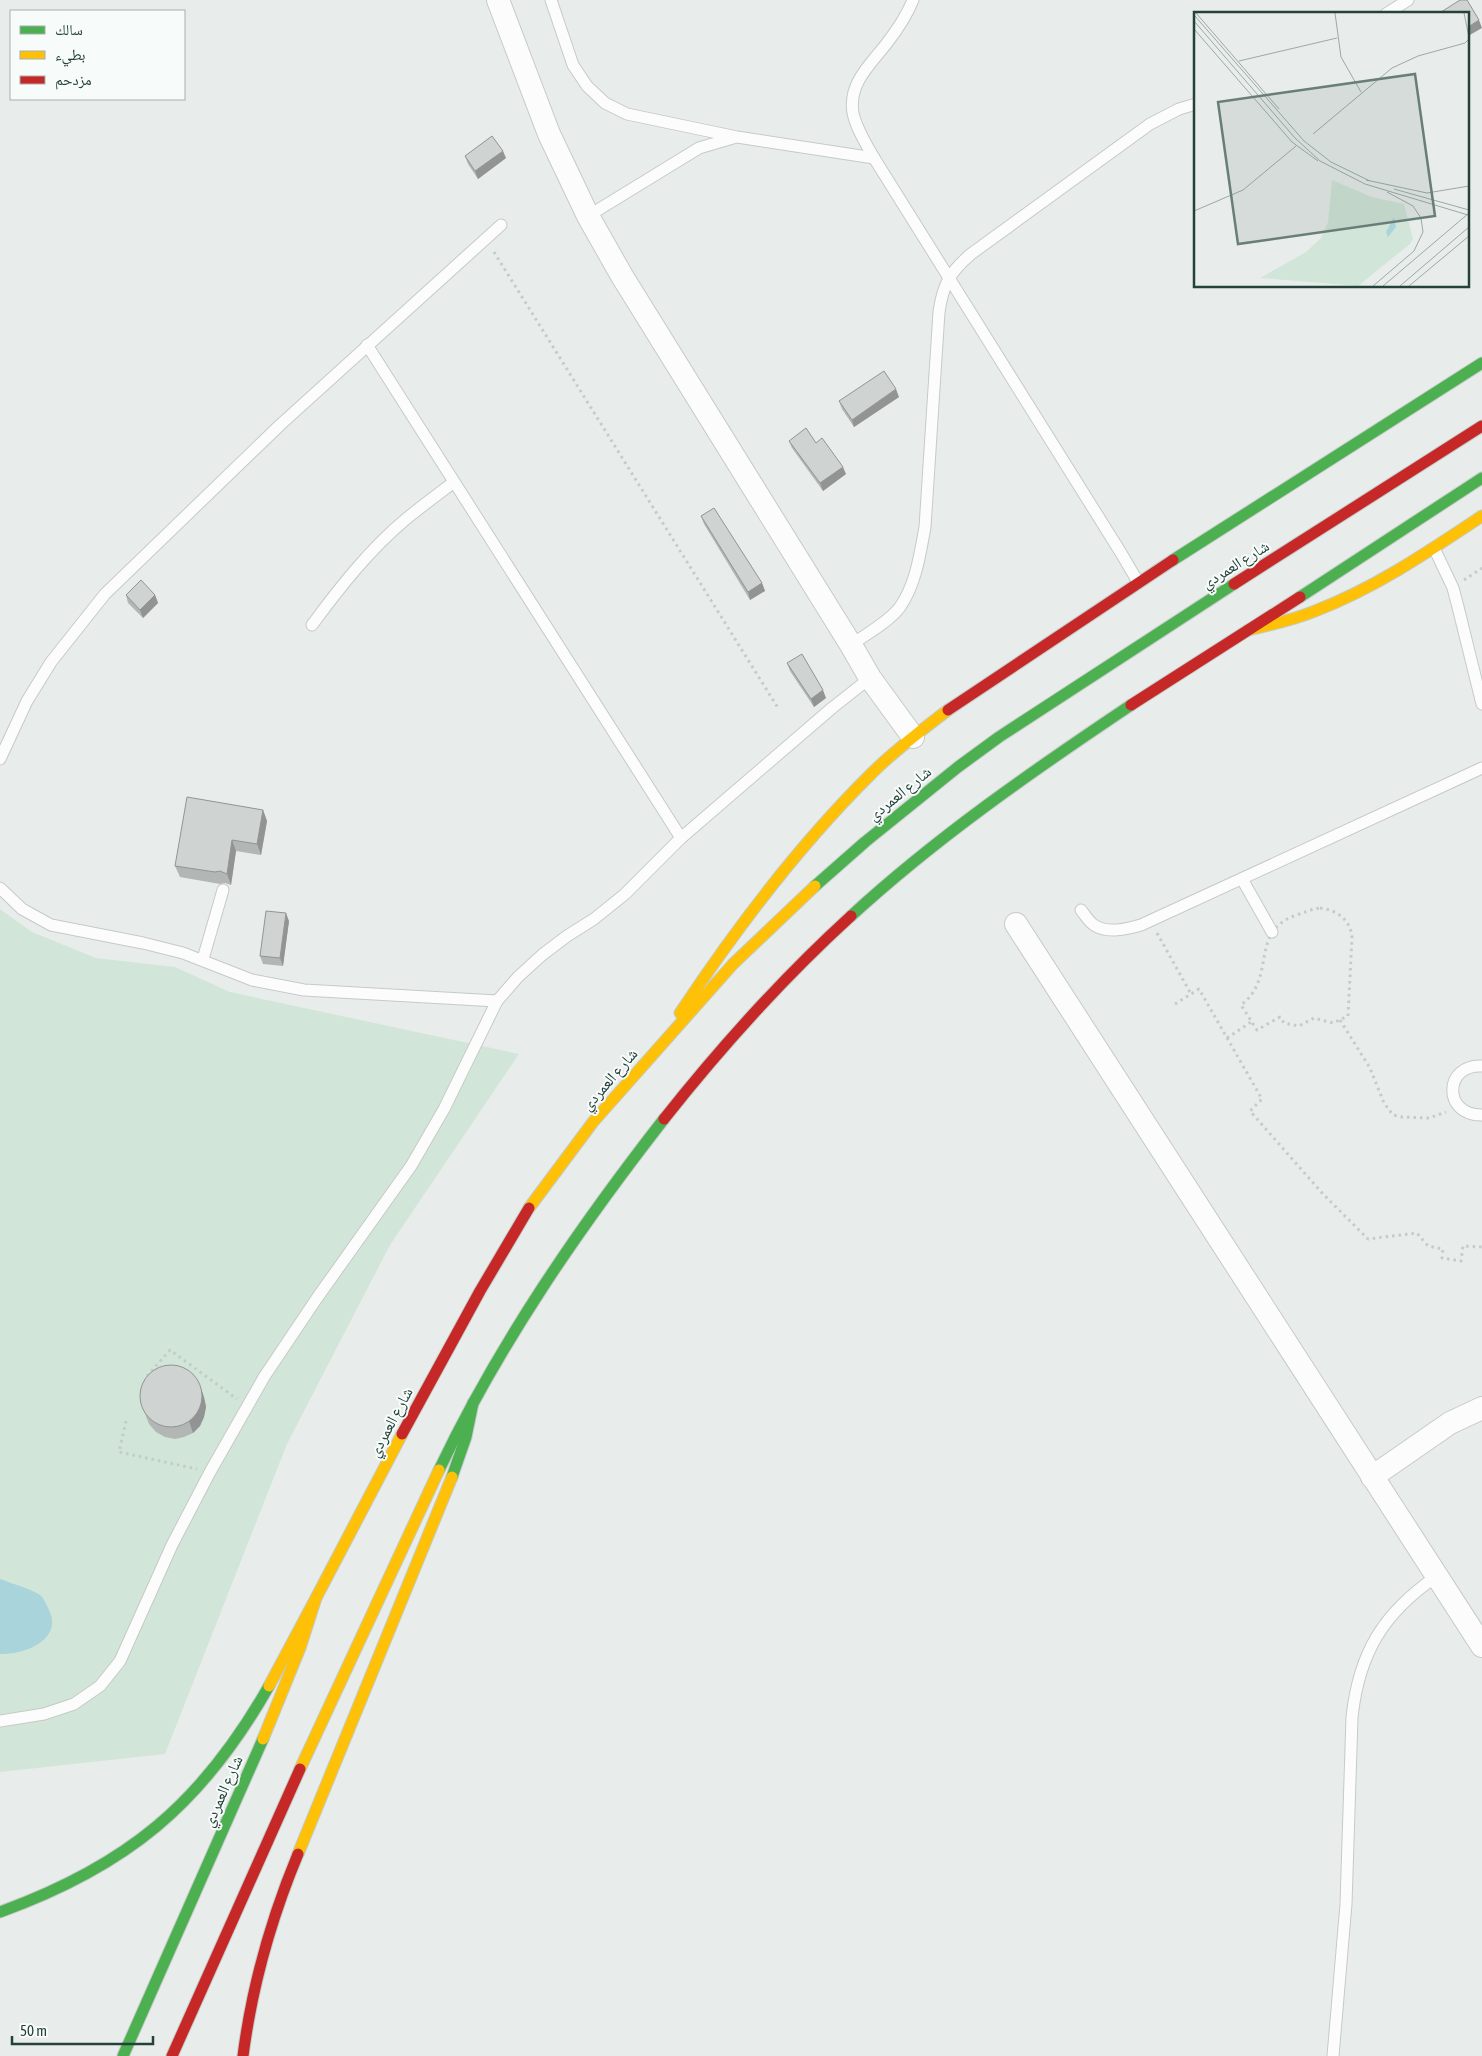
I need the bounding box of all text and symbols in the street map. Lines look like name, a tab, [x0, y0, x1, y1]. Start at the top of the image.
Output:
legend	[10, 10, 185, 100]
inset map	[1194, 12, 1470, 288]
text: سالك	[55, 21, 83, 38]
text: بطيء	[55, 46, 85, 67]
text: مزدحم	[55, 71, 92, 90]
street label: شارع العمردي	[1198, 536, 1274, 595]
street label: شارع العمردي	[864, 762, 937, 827]
street label: شارع العمردي	[577, 1044, 644, 1116]
street label: شارع العمردي	[364, 1384, 419, 1462]
street label: شارع العمردي	[198, 1753, 249, 1831]
scale bar	[12, 2014, 154, 2046]
text: 50 m	[20, 2022, 47, 2039]

